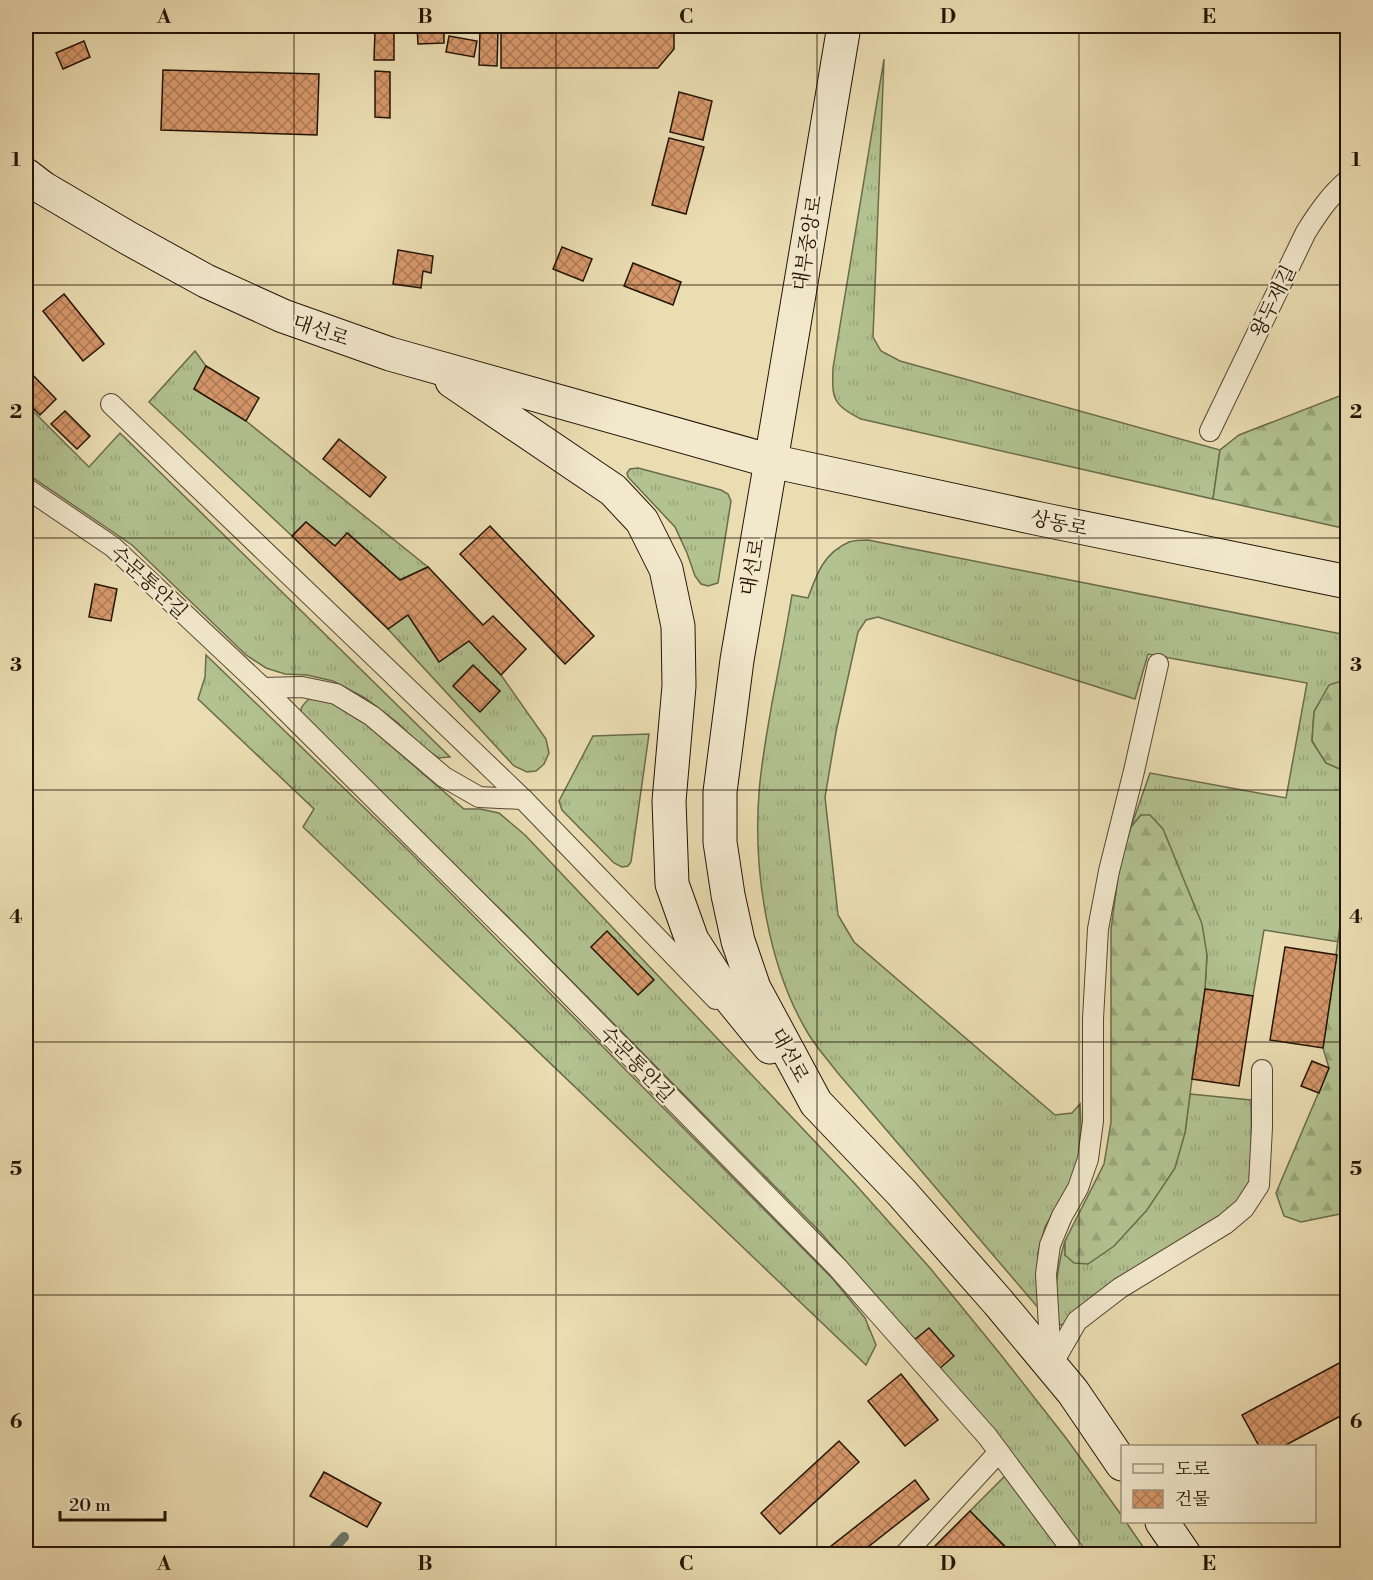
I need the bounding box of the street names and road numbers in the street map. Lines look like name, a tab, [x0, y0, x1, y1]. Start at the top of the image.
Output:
street label: 대부중앙로	[789, 194, 828, 293]
street label: 왕두재길	[1246, 261, 1303, 342]
street label: 대선로	[289, 310, 352, 353]
street label: 상동로	[1028, 506, 1090, 543]
street label: 대선로	[736, 537, 771, 598]
street label: 수문통안길	[104, 541, 192, 625]
street label: 수문통안길	[593, 1022, 678, 1108]
street label: 대선로	[764, 1024, 813, 1087]

